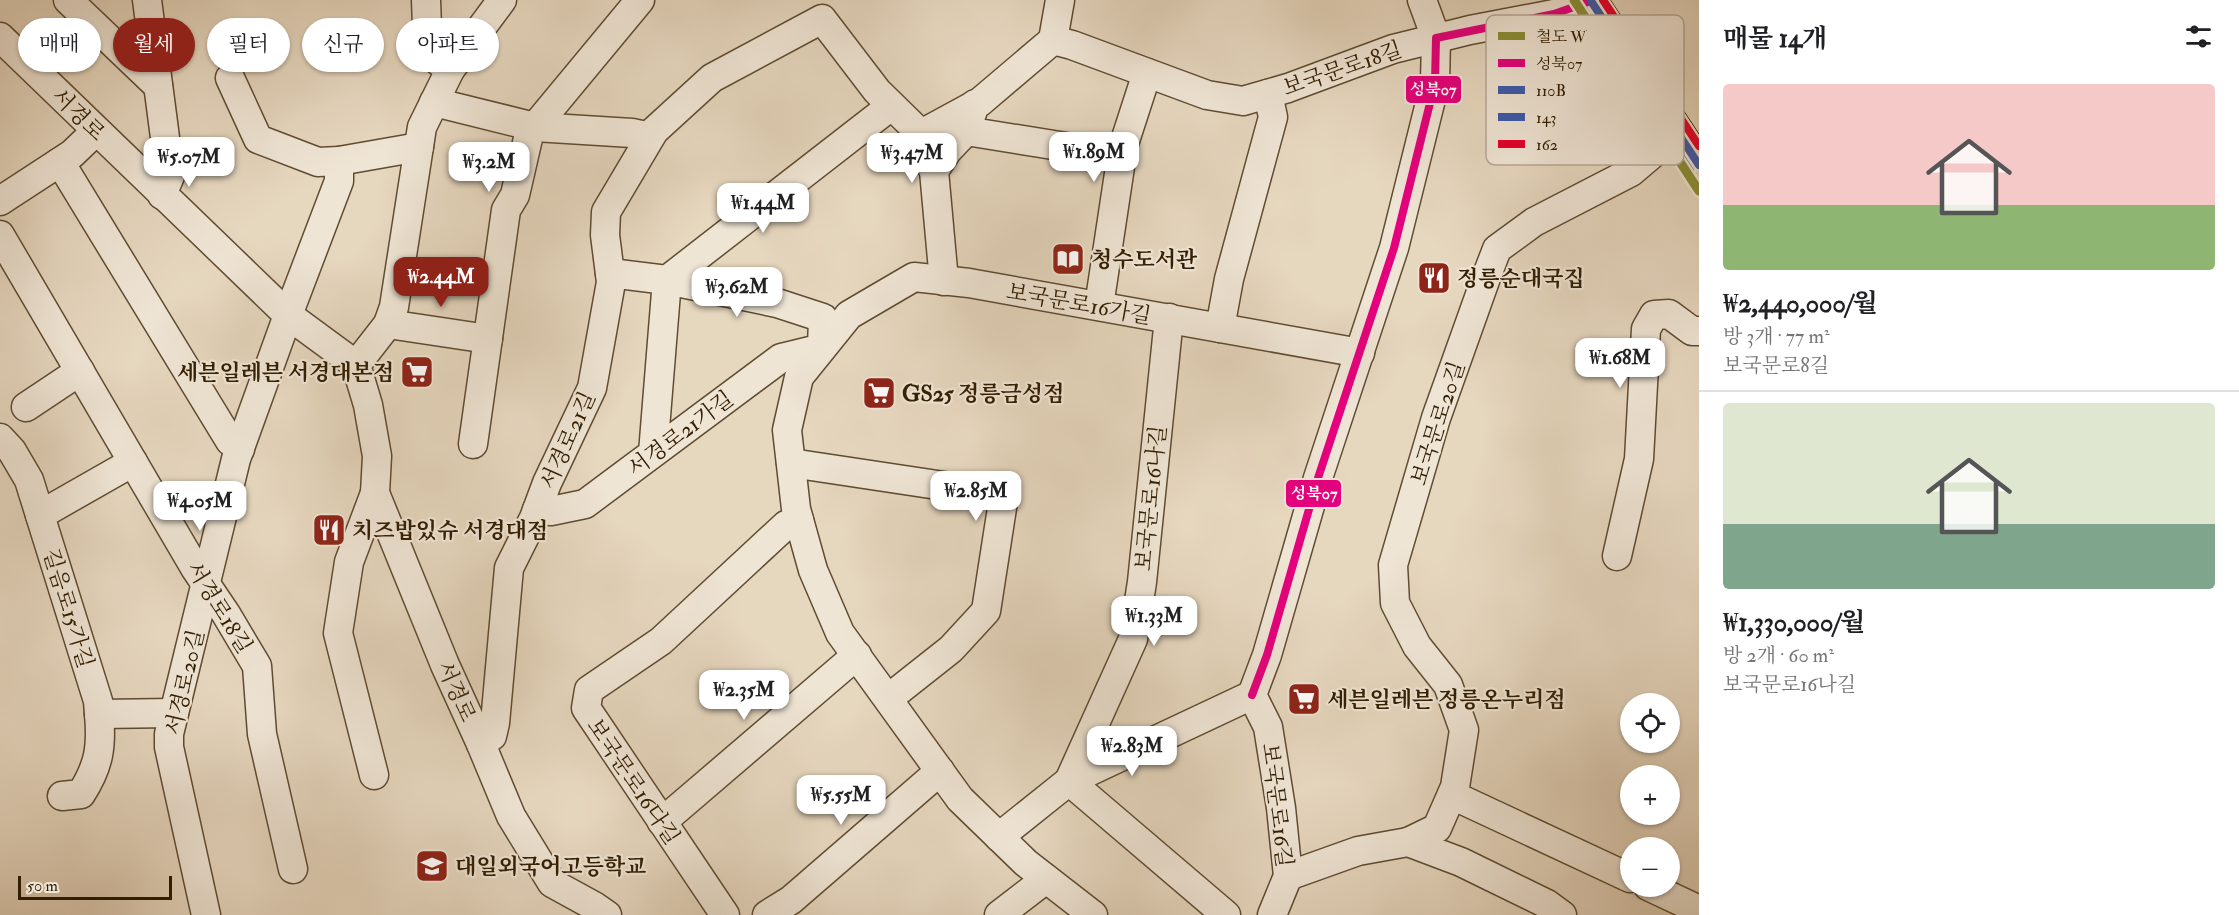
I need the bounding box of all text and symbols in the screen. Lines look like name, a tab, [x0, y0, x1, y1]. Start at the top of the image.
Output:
legend	[1486, 15, 1684, 165]
chip: 매매	[18, 18, 101, 72]
chip: 월세	[113, 18, 195, 72]
chip: 필터	[207, 18, 290, 72]
chip: 신규	[302, 18, 384, 72]
chip: 아파트	[396, 18, 499, 72]
icon: filters	[2182, 20, 2215, 53]
text: 매물 14개	[1723, 23, 1827, 55]
text: 철도 W	[1536, 27, 1587, 47]
street label: 보국문로18길	[1279, 35, 1406, 102]
text: 성북07	[1536, 54, 1583, 74]
line badge: 성북07	[1405, 75, 1462, 104]
text: 성북07	[1410, 80, 1457, 100]
text: 110B	[1536, 81, 1566, 101]
street label: 서경로	[46, 83, 111, 147]
text: 143	[1536, 108, 1556, 128]
icon: home	[1915, 123, 2023, 231]
pin: ₩1.89M	[1045, 132, 1143, 183]
pin: ₩3.47M	[863, 133, 961, 184]
text: 162	[1536, 135, 1558, 155]
pin: ₩5.07M	[140, 137, 238, 188]
text: ₩1.89M	[1063, 139, 1125, 164]
text: ₩3.47M	[881, 140, 943, 165]
pin: ₩3.2M	[447, 142, 531, 193]
text: ₩5.07M	[158, 144, 220, 169]
text: ₩3.2M	[463, 149, 515, 174]
pin: ₩1.44M	[714, 183, 812, 234]
text: ₩1.44M	[731, 190, 795, 215]
library icon: 청수도서관	[1050, 241, 1086, 277]
place label: 청수도서관	[1091, 246, 1198, 274]
pin: ₩2.44M	[392, 257, 490, 308]
restaurant icon: 정릉순대국집	[1416, 260, 1452, 296]
text: ₩2.44M	[407, 264, 475, 289]
place label: 정릉순대국집	[1457, 265, 1585, 293]
pin: ₩3.62M	[688, 267, 786, 318]
text: ₩3.62M	[706, 274, 768, 299]
street label: 보국문로16가길	[1004, 277, 1153, 330]
text: ₩2,440,000/월	[1723, 288, 1878, 320]
text: 방 3개 · 77 m²	[1723, 324, 1830, 349]
pin: ₩1.68M	[1571, 338, 1669, 389]
text: ₩1.68M	[1589, 345, 1651, 370]
text: 보국문로8길	[1723, 353, 1829, 378]
supermarket icon: 세븐일레븐 서경대본점	[399, 354, 435, 390]
street label: 보국문로20길	[1405, 358, 1471, 489]
place label: 세븐일레븐 서경대본점	[177, 359, 394, 387]
supermarket icon: GS25 정릉금성점	[861, 375, 897, 411]
place label: GS25 정릉금성점	[902, 380, 1064, 408]
street label: 서경로21가길	[622, 385, 739, 483]
street label: 서경로21길	[534, 387, 602, 494]
street label: 보국문로16나길	[1129, 424, 1173, 572]
icon: home	[1915, 442, 2023, 550]
pin: ₩2.85M	[927, 471, 1025, 522]
text: ₩2.85M	[944, 478, 1008, 503]
line badge: 성북07	[1285, 479, 1342, 508]
pin: ₩4.05M	[151, 481, 249, 532]
text: 성북07	[1291, 484, 1338, 504]
text: ₩4.05M	[167, 488, 233, 513]
restaurant icon: 치즈밥있슈 서경대점	[311, 512, 347, 548]
place label: 치즈밥있슈 서경대점	[352, 517, 548, 545]
street label: 길음로15가길	[37, 545, 100, 672]
street label: 서경로18길	[180, 556, 258, 659]
pin: ₩1.33M	[1105, 596, 1203, 647]
text: ₩1.33M	[1125, 603, 1183, 628]
text: ₩1,330,000/월	[1723, 607, 1865, 639]
street label: 서경로20길	[159, 627, 211, 738]
text: 방 2개 · 60 m²	[1723, 643, 1834, 668]
street label: 서경로	[430, 657, 482, 726]
pin: ₩2.35M	[695, 670, 793, 721]
text: 보국문로16나길	[1723, 672, 1856, 697]
text: ₩2.35M	[713, 677, 775, 702]
supermarket icon: 세븐일레븐 정릉온누리점	[1286, 681, 1322, 717]
place label: 세븐일레븐 정릉온누리점	[1327, 686, 1565, 714]
map controls	[1620, 693, 1680, 897]
button: locate	[1620, 693, 1680, 753]
street label: 보국문로16다길	[581, 713, 686, 850]
pin: ₩2.83M	[1083, 726, 1181, 777]
text: ₩2.83M	[1101, 733, 1163, 758]
street label: 보국문로16길	[1255, 741, 1299, 869]
button: +	[1620, 765, 1680, 825]
pin: ₩5.55M	[792, 775, 890, 826]
text: ₩5.55M	[811, 782, 871, 807]
button: −	[1620, 837, 1680, 897]
school or university icon: 대일외국어고등학교	[414, 848, 450, 884]
place label: 대일외국어고등학교	[455, 853, 646, 881]
scale bar	[18, 873, 172, 900]
text: 50 m	[27, 876, 58, 896]

